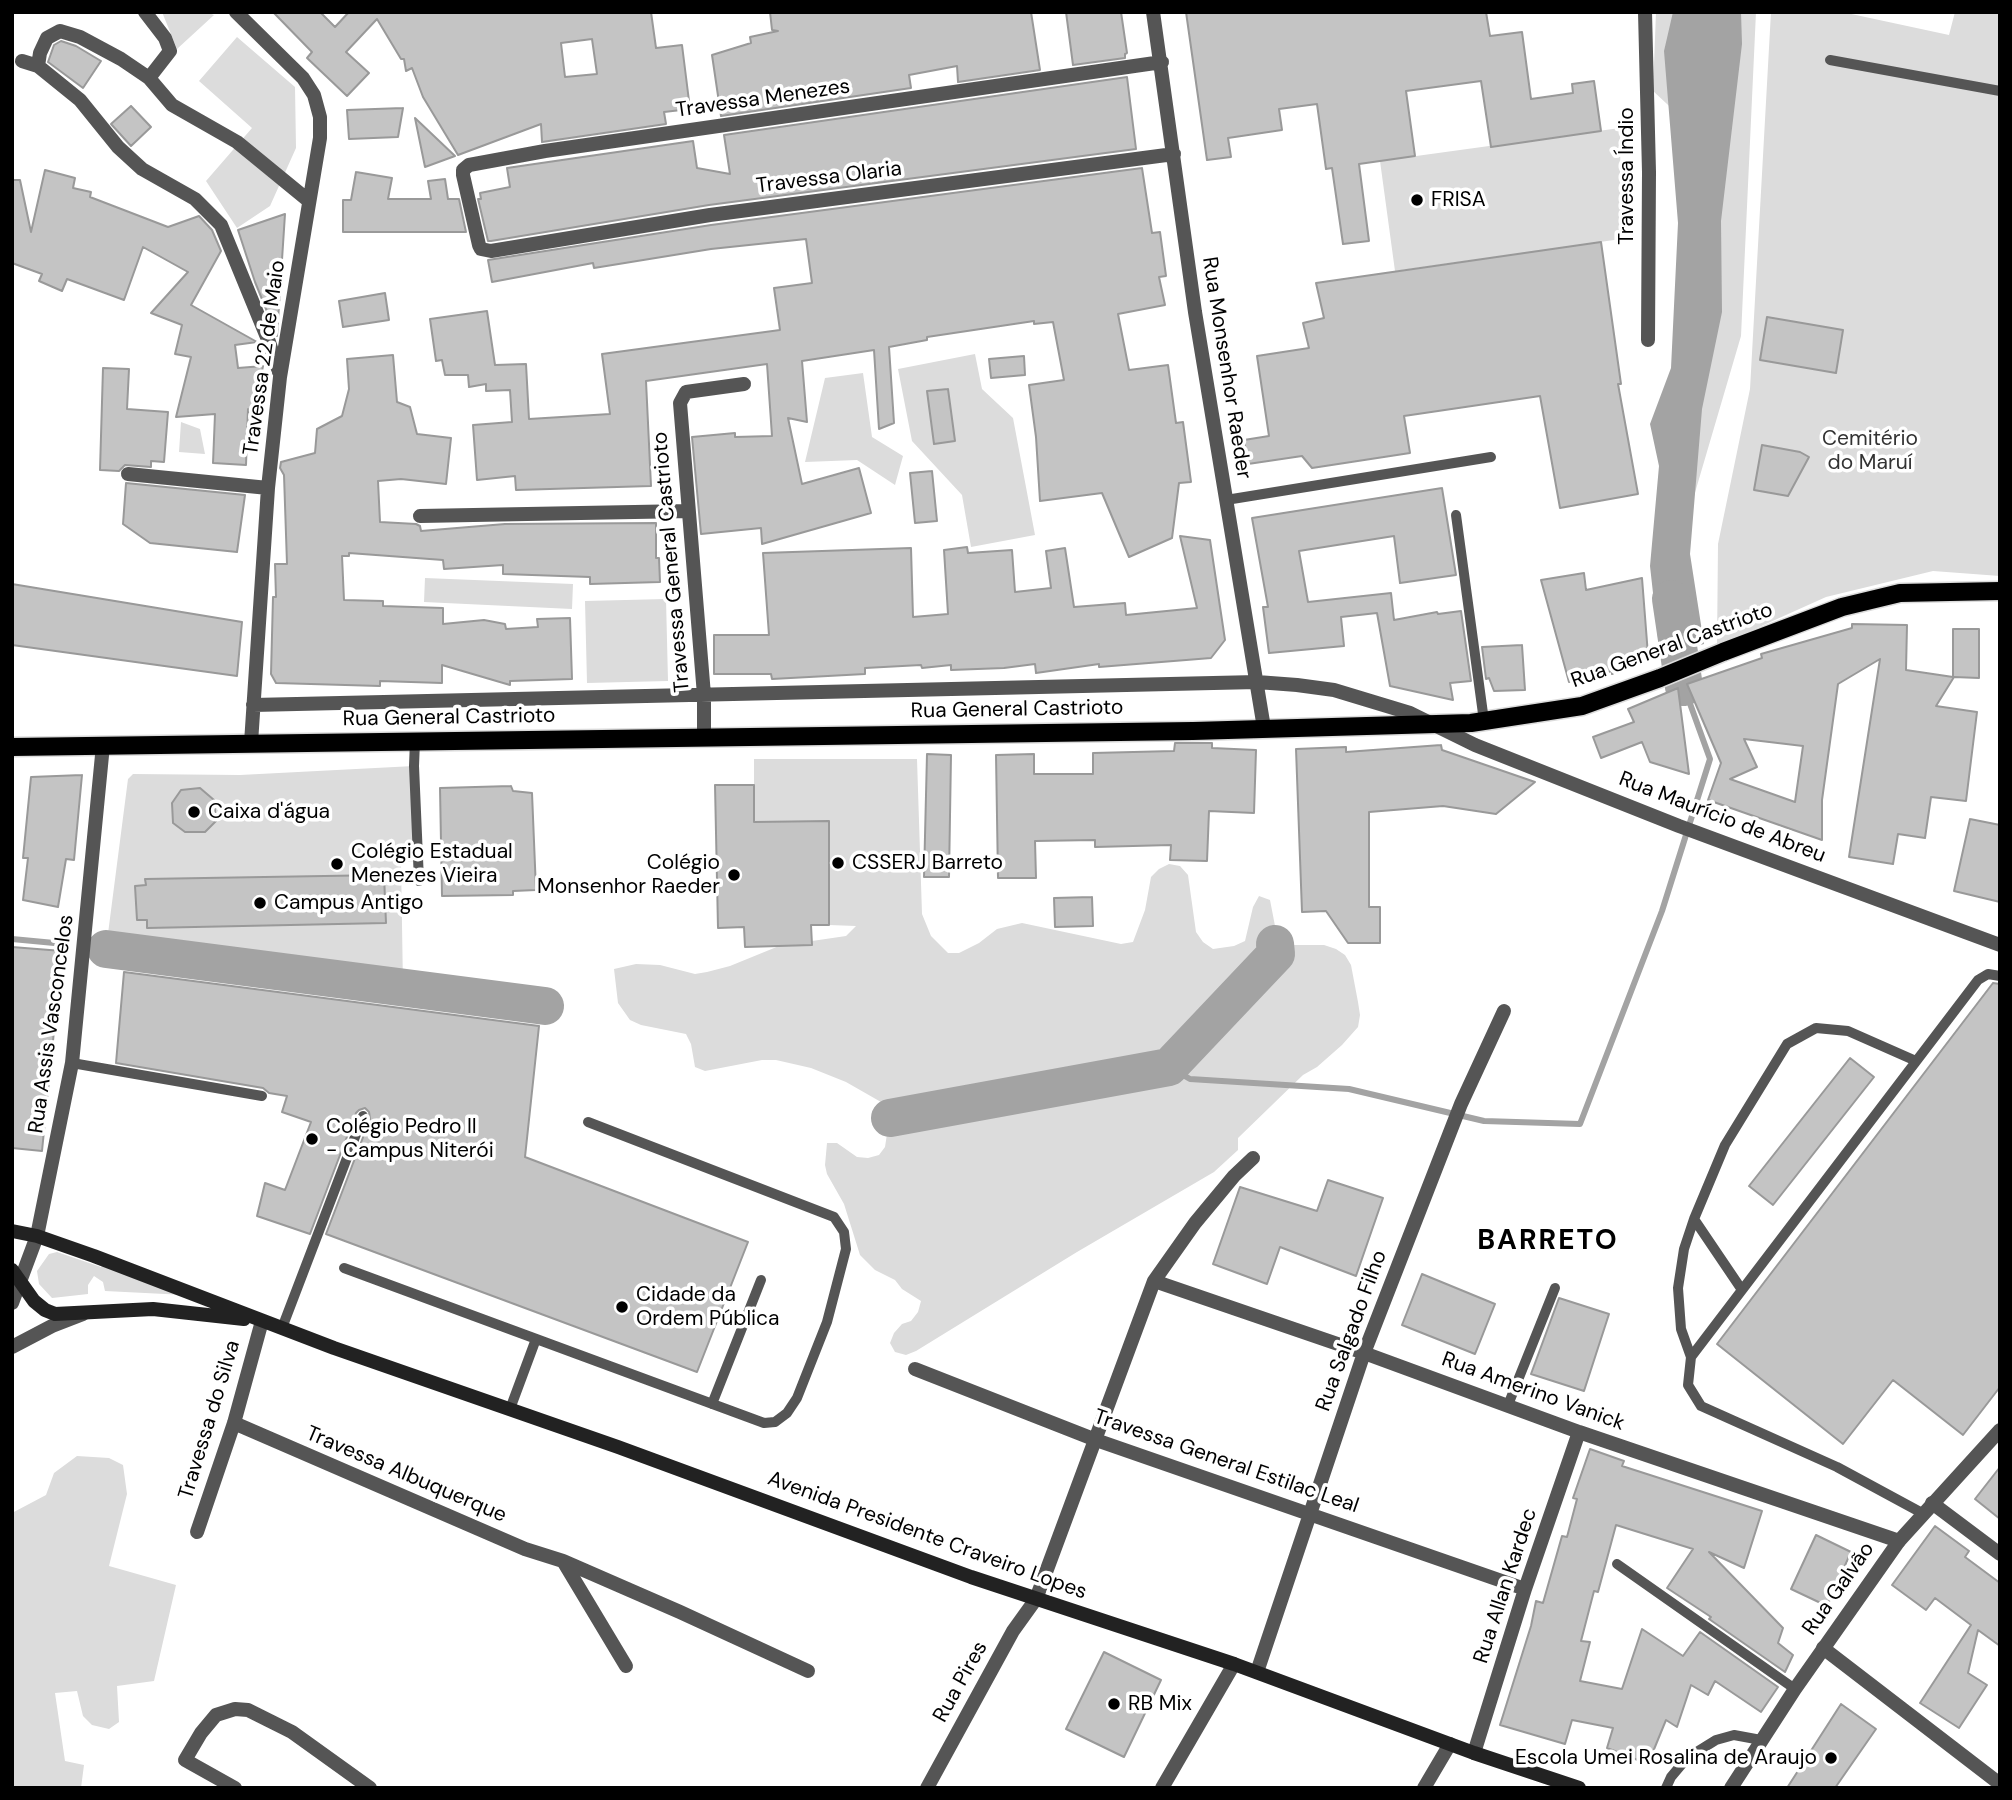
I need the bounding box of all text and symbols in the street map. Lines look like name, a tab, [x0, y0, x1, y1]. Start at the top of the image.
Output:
street label: Travessa Menezes	[674, 74, 852, 124]
street label: Travessa Índio	[1614, 107, 1640, 245]
street label: Travessa Olaria	[755, 157, 903, 199]
place label: FRISA	[1431, 187, 1486, 213]
marker: FRISA	[1409, 192, 1425, 208]
street label: Rua Monsenhor Raeder	[1196, 255, 1256, 481]
street label: Travessa 22 de Maio	[239, 259, 291, 457]
park label: Cemitério do Maruí	[1822, 426, 1918, 476]
street label: Travessa General Castrioto	[648, 431, 696, 693]
street label: Rua General Castrioto	[1568, 598, 1776, 694]
street label: Rua General Castrioto	[910, 696, 1124, 724]
street label: Rua General Castrioto	[342, 704, 556, 732]
street label: Rua Maurício de Abreu	[1615, 767, 1829, 869]
place label: Caixa d'água	[208, 799, 330, 825]
marker: Caixa d'água	[186, 804, 202, 820]
place label: Colégio Estadual Menezes Vieira	[351, 839, 513, 889]
place label: Colégio Monsenhor Raeder	[537, 850, 720, 900]
place label: CSSERJ Barreto	[852, 850, 1003, 876]
marker: CSSERJ Barreto	[830, 855, 846, 871]
marker: Colégio Estadual Menezes Vieira	[329, 856, 345, 872]
marker: Colégio Monsenhor Raeder	[726, 867, 742, 883]
place label: Campus Antigo	[274, 890, 424, 916]
marker: Campus Antigo	[252, 895, 268, 911]
street label: Rua Assis Vasconcelos	[24, 913, 80, 1135]
place label: Colégio Pedro II - Campus Niterói	[326, 1114, 494, 1164]
marker: Colégio Pedro II - Campus Niterói	[304, 1131, 320, 1147]
district label: BARRETO	[1478, 1225, 1618, 1259]
street label: Rua Salgado Filho	[1311, 1247, 1393, 1415]
place label: Cidade da Ordem Pública	[636, 1282, 780, 1332]
marker: Cidade da Ordem Pública	[614, 1299, 630, 1315]
street label: Travessa do Silva	[174, 1337, 246, 1503]
street label: Rua Amerino Vanick	[1438, 1347, 1628, 1437]
street label: Travessa General Estilac Leal	[1090, 1405, 1362, 1519]
street label: Travessa Albuquerque	[302, 1421, 510, 1529]
street label: Avenida Presidente Craveiro Lopes	[764, 1466, 1090, 1606]
street label: Rua Allan Kardec	[1469, 1505, 1543, 1667]
street label: Rua Galvão	[1798, 1538, 1880, 1640]
street label: Rua Pires	[929, 1637, 993, 1727]
place label: RB Mix	[1128, 1691, 1192, 1717]
marker: RB Mix	[1106, 1696, 1122, 1712]
place label: Escola Umei Rosalina de Araujo	[1515, 1745, 1817, 1771]
marker: Escola Umei Rosalina de Araujo	[1823, 1750, 1839, 1766]

